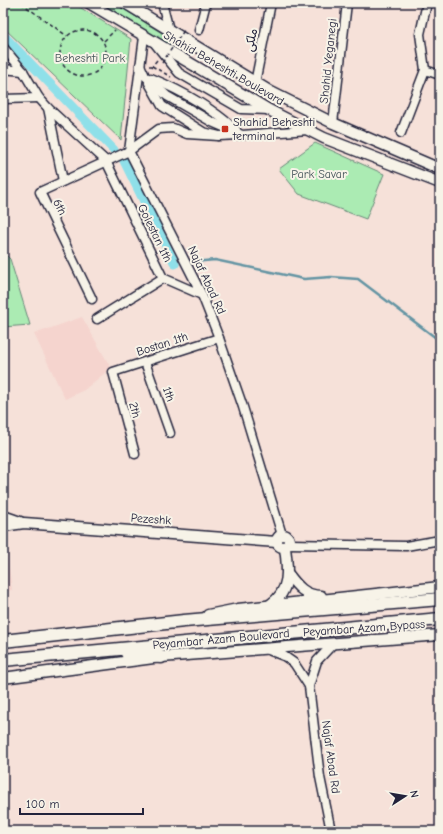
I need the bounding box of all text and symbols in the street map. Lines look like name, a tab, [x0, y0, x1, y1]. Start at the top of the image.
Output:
street label: Shahid Yeganegi	[317, 18, 339, 104]
street label: ملکی	[242, 27, 261, 53]
street label: Shahid Beheshti Boulevard	[161, 28, 287, 108]
park label: Beheshti Park	[55, 51, 125, 65]
place label: Shahid Beheshti terminal	[232, 115, 315, 143]
marker: Shahid Beheshti terminal	[220, 124, 230, 134]
park label: Park Savar	[291, 167, 347, 181]
street label: 6th	[50, 197, 70, 217]
street label: Golestan 1th	[135, 202, 175, 264]
street label: Najaf Abad Rd	[185, 244, 229, 316]
street label: Bostan 1th	[135, 329, 189, 359]
street label: 1th	[160, 385, 178, 403]
street label: 2th	[126, 400, 144, 420]
street label: Pezeshk	[130, 511, 172, 527]
street label: Peyambar Azam Bypass	[303, 617, 425, 639]
street label: Peyambar Azam Boulevard	[152, 626, 290, 652]
street label: Najaf Abad Rd	[319, 719, 343, 795]
north arrow	[385, 776, 425, 816]
text: N	[407, 789, 421, 799]
scale bar	[20, 790, 143, 816]
text: 100 m	[26, 797, 59, 811]

